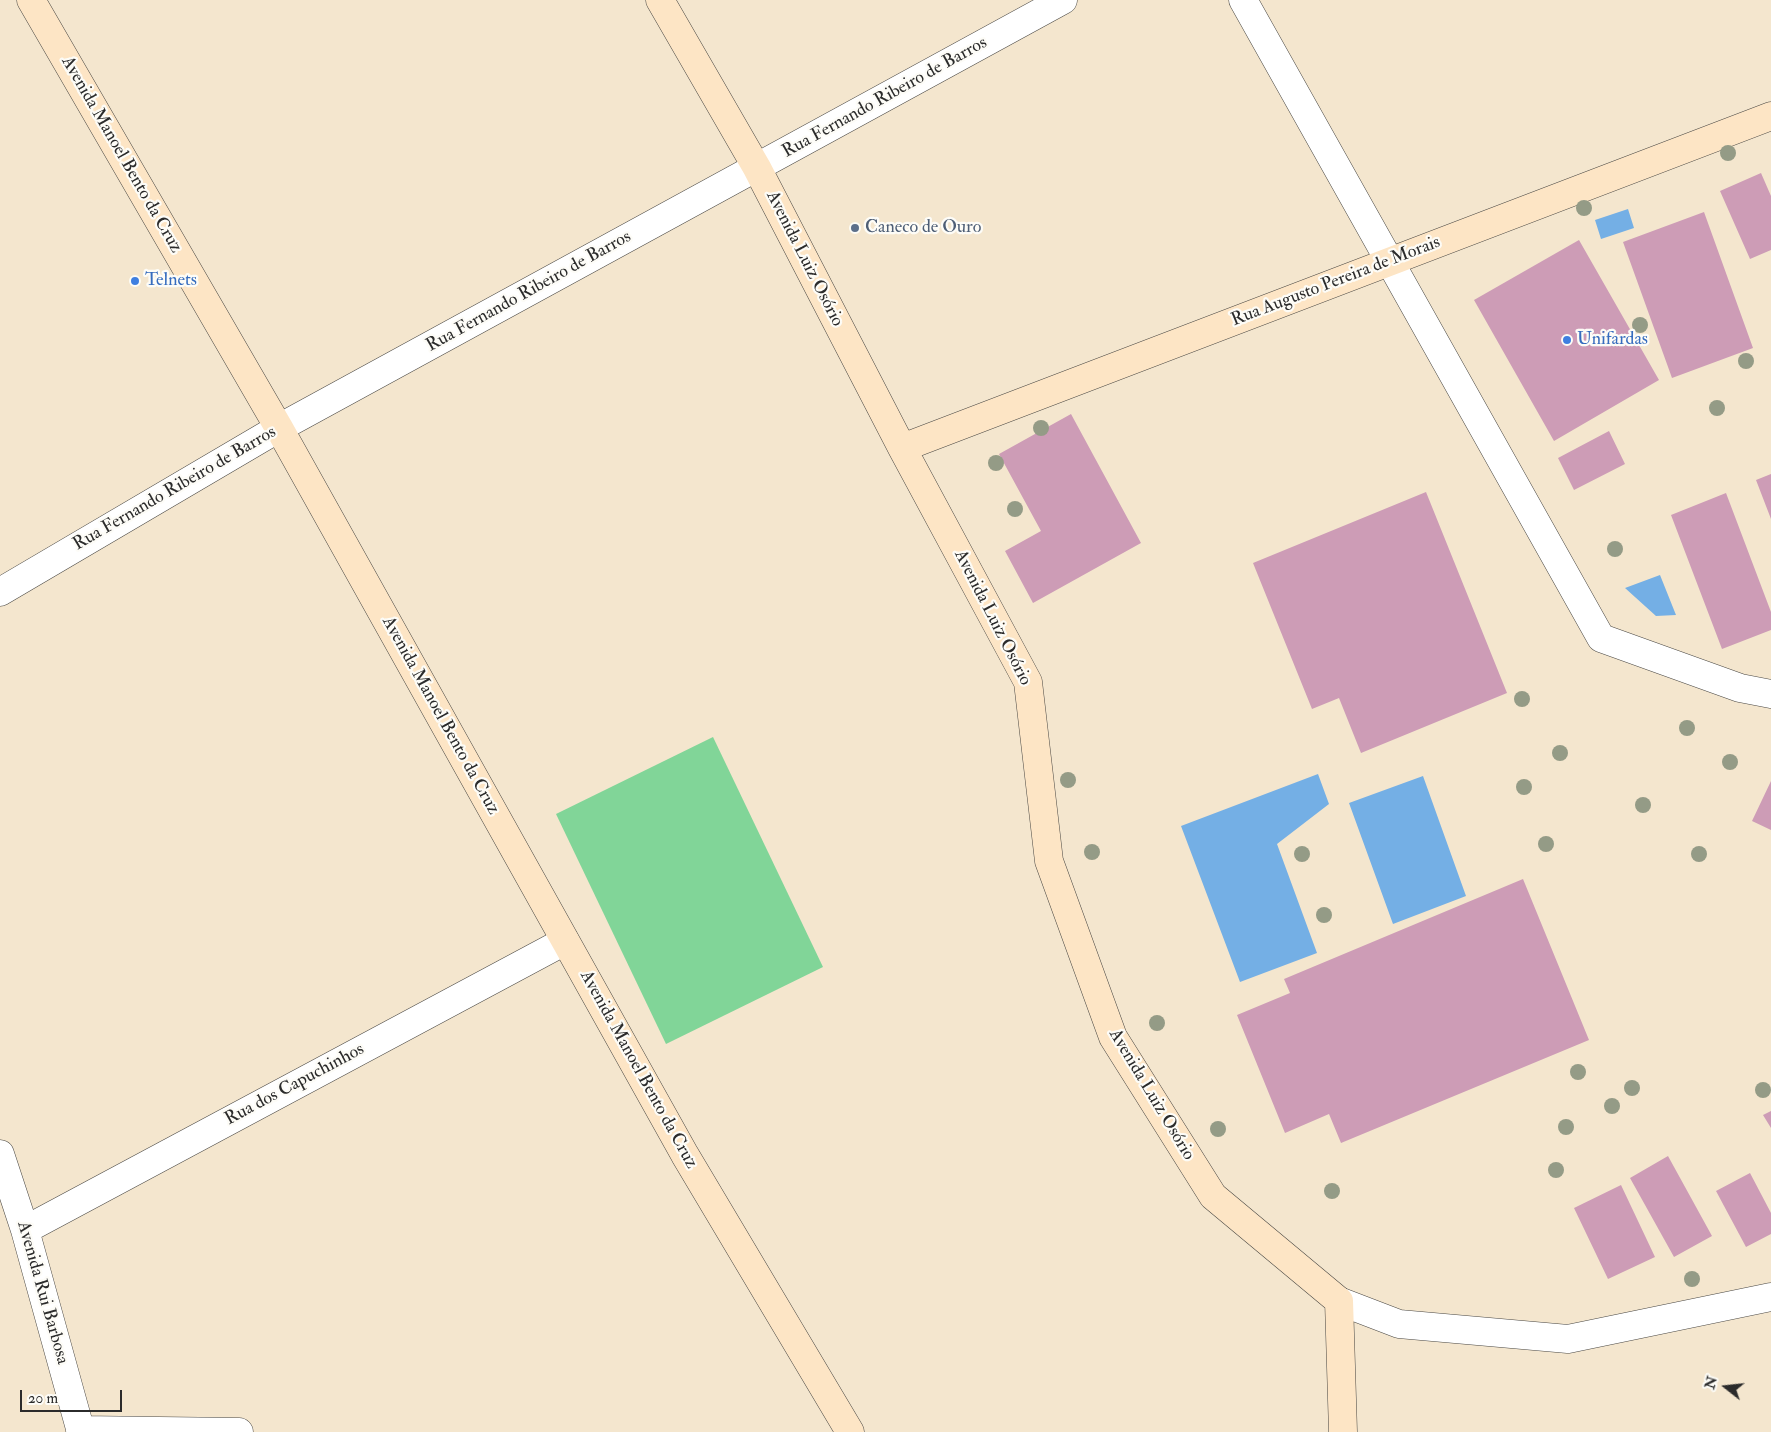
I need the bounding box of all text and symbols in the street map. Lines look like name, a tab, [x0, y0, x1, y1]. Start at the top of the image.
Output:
street label: Rua Fernando Ribeiro de Barros	[779, 33, 991, 163]
street label: Avenida Manoel Bento da Cruz	[56, 53, 186, 257]
street label: Avenida Luiz Osório	[760, 188, 848, 330]
place label: Caneco de Ouro	[865, 217, 981, 239]
marker: Caneco de Ouro	[849, 222, 861, 234]
street label: Rua Fernando Ribeiro de Barros	[423, 227, 635, 357]
street label: Rua Augusto Pereira de Morais	[1228, 232, 1444, 332]
place label: Telnets	[145, 270, 197, 292]
marker: Telnets	[129, 275, 141, 287]
place label: Unifardas	[1577, 329, 1648, 351]
marker: Unifardas	[1561, 334, 1573, 346]
street label: Rua Fernando Ribeiro de Barros	[70, 422, 280, 556]
street label: Avenida Luiz Osório	[948, 547, 1036, 689]
street label: Avenida Manoel Bento da Cruz	[376, 613, 504, 819]
street label: Avenida Manoel Bento da Cruz	[574, 967, 702, 1173]
street label: Avenida Luiz Osório	[1103, 1025, 1199, 1165]
street label: Rua dos Capuchinhos	[222, 1039, 368, 1131]
street label: Avenida Rui Barbosa	[11, 1219, 73, 1367]
north arrow	[1701, 1362, 1751, 1412]
text: N	[1701, 1374, 1721, 1391]
scale bar	[22, 1380, 125, 1412]
text: 20 m	[28, 1389, 58, 1408]

